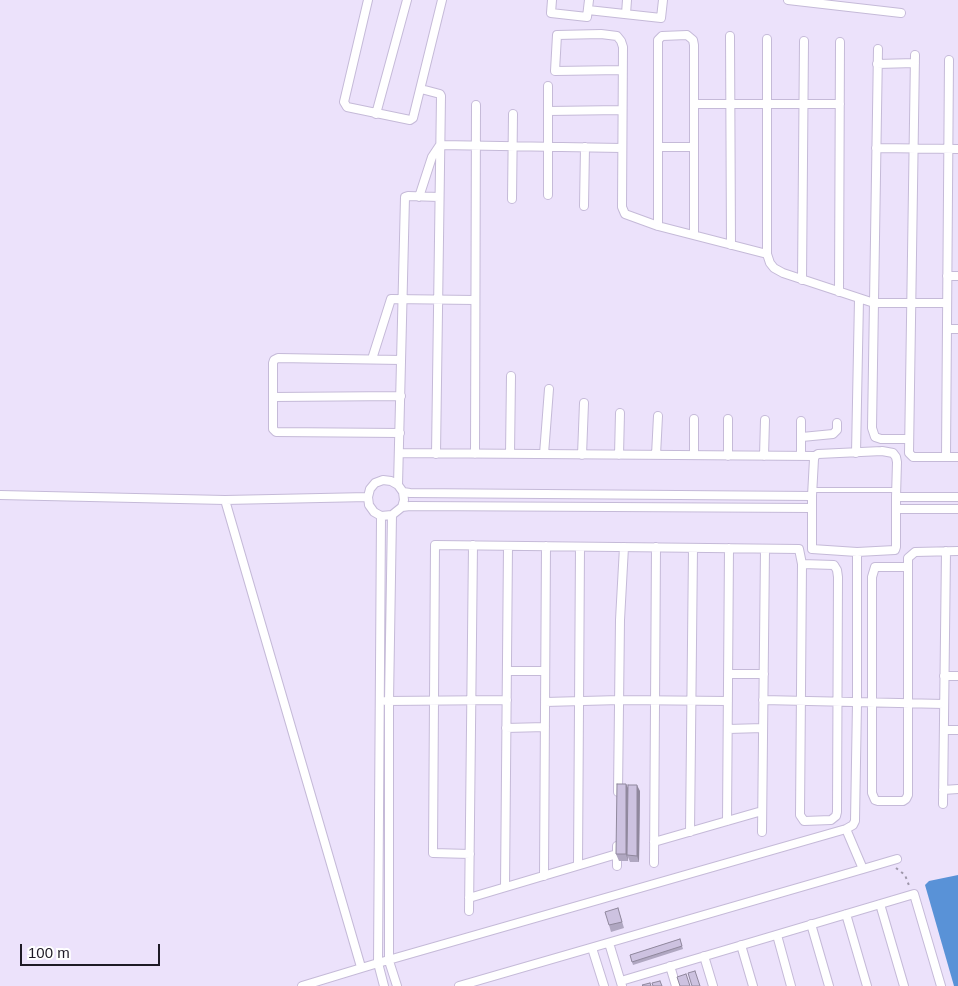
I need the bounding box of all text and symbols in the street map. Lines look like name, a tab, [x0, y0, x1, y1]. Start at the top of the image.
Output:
scale bar	[22, 934, 162, 966]
text: 100 m	[28, 944, 70, 961]

